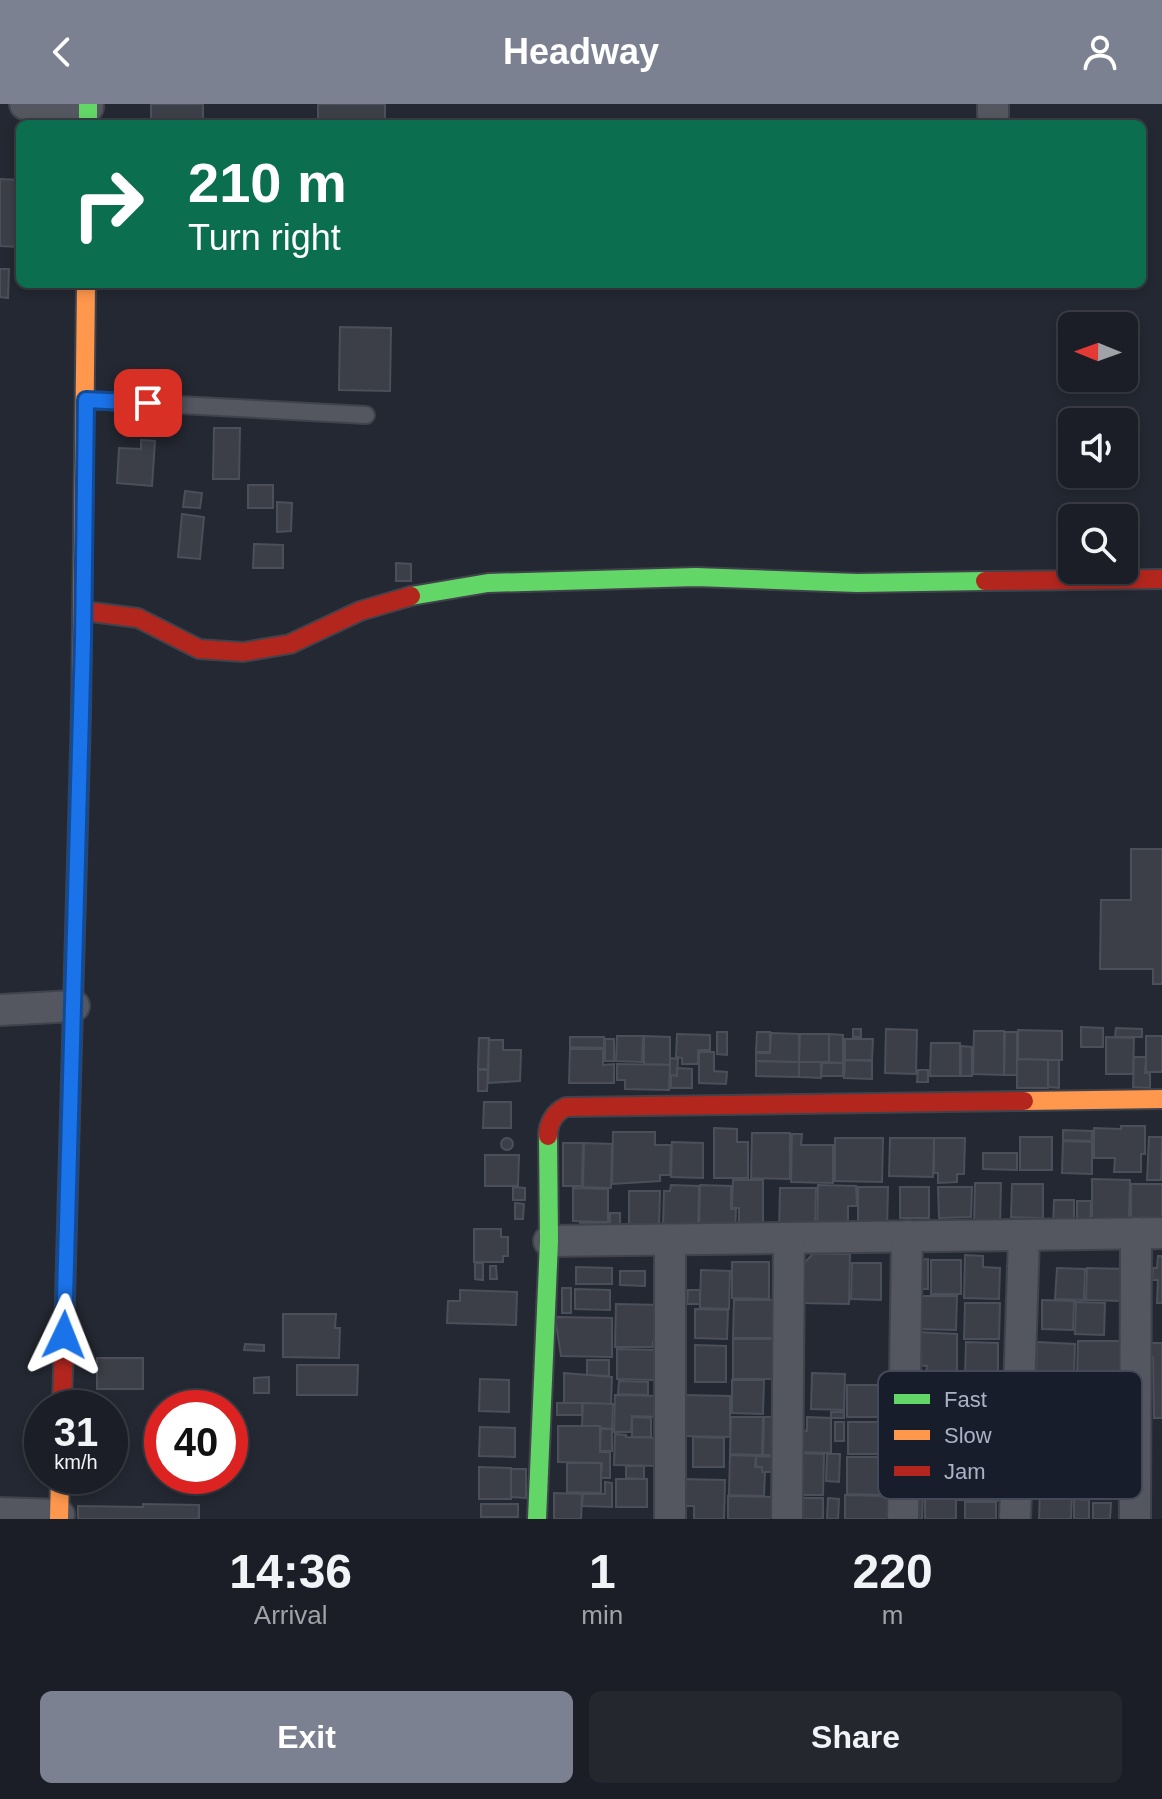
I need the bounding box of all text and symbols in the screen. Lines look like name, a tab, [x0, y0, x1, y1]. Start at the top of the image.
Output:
icon: back	[40, 30, 84, 74]
icon: person	[1078, 30, 1122, 74]
text: Headway	[503, 31, 659, 72]
text: 210 m	[188, 151, 347, 214]
icon: right	[56, 152, 160, 256]
text: Turn right	[188, 217, 341, 258]
north arrow	[1058, 312, 1138, 392]
map controls	[1058, 312, 1138, 584]
pin	[114, 369, 182, 437]
icon: arrive	[126, 381, 170, 425]
button: sound	[1058, 408, 1138, 488]
button: search	[1058, 504, 1138, 584]
position arrow	[22, 1293, 106, 1377]
legend	[878, 1371, 1142, 1499]
text: Fast	[944, 1387, 987, 1412]
speed limit sign: 40	[144, 1390, 248, 1494]
text: 31	[54, 1410, 98, 1454]
text: Slow	[944, 1423, 992, 1448]
text: km/h	[54, 1451, 98, 1473]
text: Jam	[944, 1459, 986, 1484]
text: 14:36	[229, 1545, 352, 1598]
text: 1	[589, 1545, 616, 1598]
text: 220	[853, 1545, 933, 1598]
text: Arrival	[254, 1600, 328, 1630]
text: min	[581, 1600, 623, 1630]
text: m	[882, 1600, 903, 1630]
button: Exit	[40, 1691, 573, 1783]
button: Share	[589, 1691, 1122, 1783]

